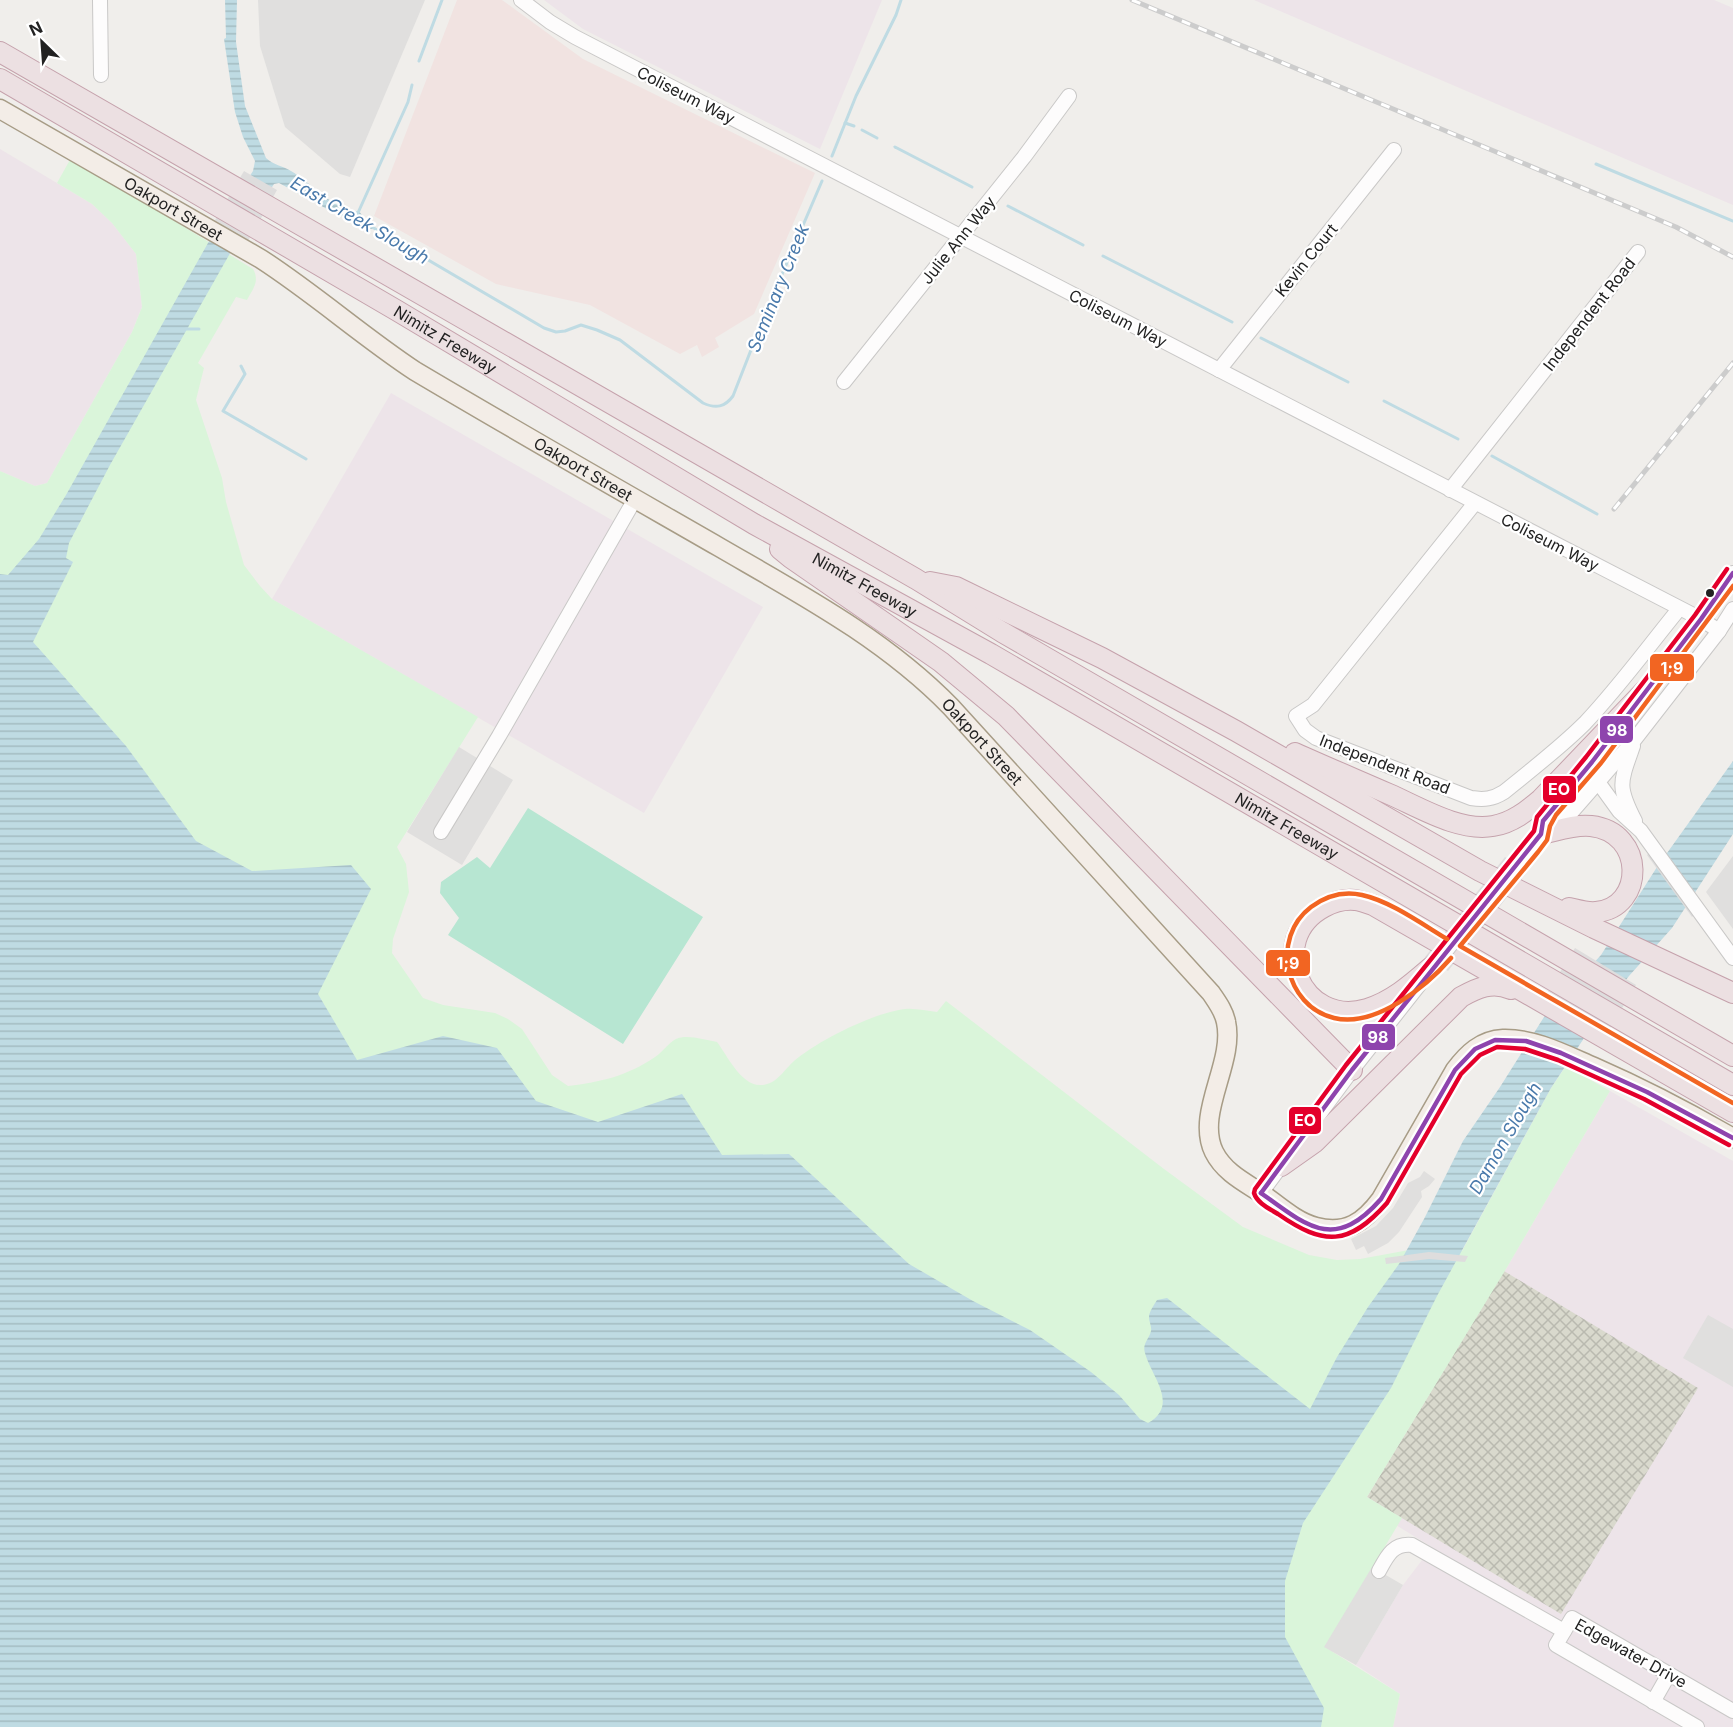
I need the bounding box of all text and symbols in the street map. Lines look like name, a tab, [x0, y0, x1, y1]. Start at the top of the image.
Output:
north arrow	[12, 12, 72, 72]
text: N	[26, 17, 45, 40]
street label: Coliseum Way	[634, 62, 738, 128]
street label: Oakport Street	[120, 172, 226, 245]
water label: East Creek Slough	[287, 172, 433, 268]
street label: Julie Ann Way	[916, 192, 1000, 288]
street label: Kevin Court	[1270, 219, 1342, 301]
water label: Seminary Creek	[743, 220, 814, 355]
street label: Independent Road	[1539, 253, 1639, 375]
street label: Coliseum Way	[1066, 285, 1170, 351]
street label: Nimitz Freeway	[390, 301, 500, 378]
street label: Oakport Street	[530, 433, 636, 505]
street label: Coliseum Way	[1498, 509, 1602, 575]
street label: Nimitz Freeway	[809, 548, 921, 622]
unlabelled marker	[1704, 587, 1716, 599]
line badge: 1;9	[1649, 653, 1695, 682]
text: 1;9	[1661, 658, 1683, 678]
street label: Oakport Street	[938, 694, 1027, 789]
line badge: 98	[1599, 715, 1634, 744]
text: 98	[1607, 720, 1627, 740]
street label: Independent Road	[1317, 730, 1453, 798]
line badge: EO	[1542, 775, 1577, 804]
text: EO	[1548, 779, 1570, 799]
street label: Nimitz Freeway	[1232, 788, 1342, 864]
line badge: 1;9	[1265, 949, 1311, 977]
text: 1;9	[1277, 953, 1299, 973]
line badge: 98	[1361, 1023, 1396, 1051]
text: 98	[1368, 1027, 1388, 1047]
water label: Damon Slough	[1465, 1078, 1545, 1198]
line badge: EO	[1288, 1106, 1322, 1135]
text: EO	[1294, 1110, 1316, 1130]
street label: Edgewater Drive	[1571, 1614, 1691, 1692]

